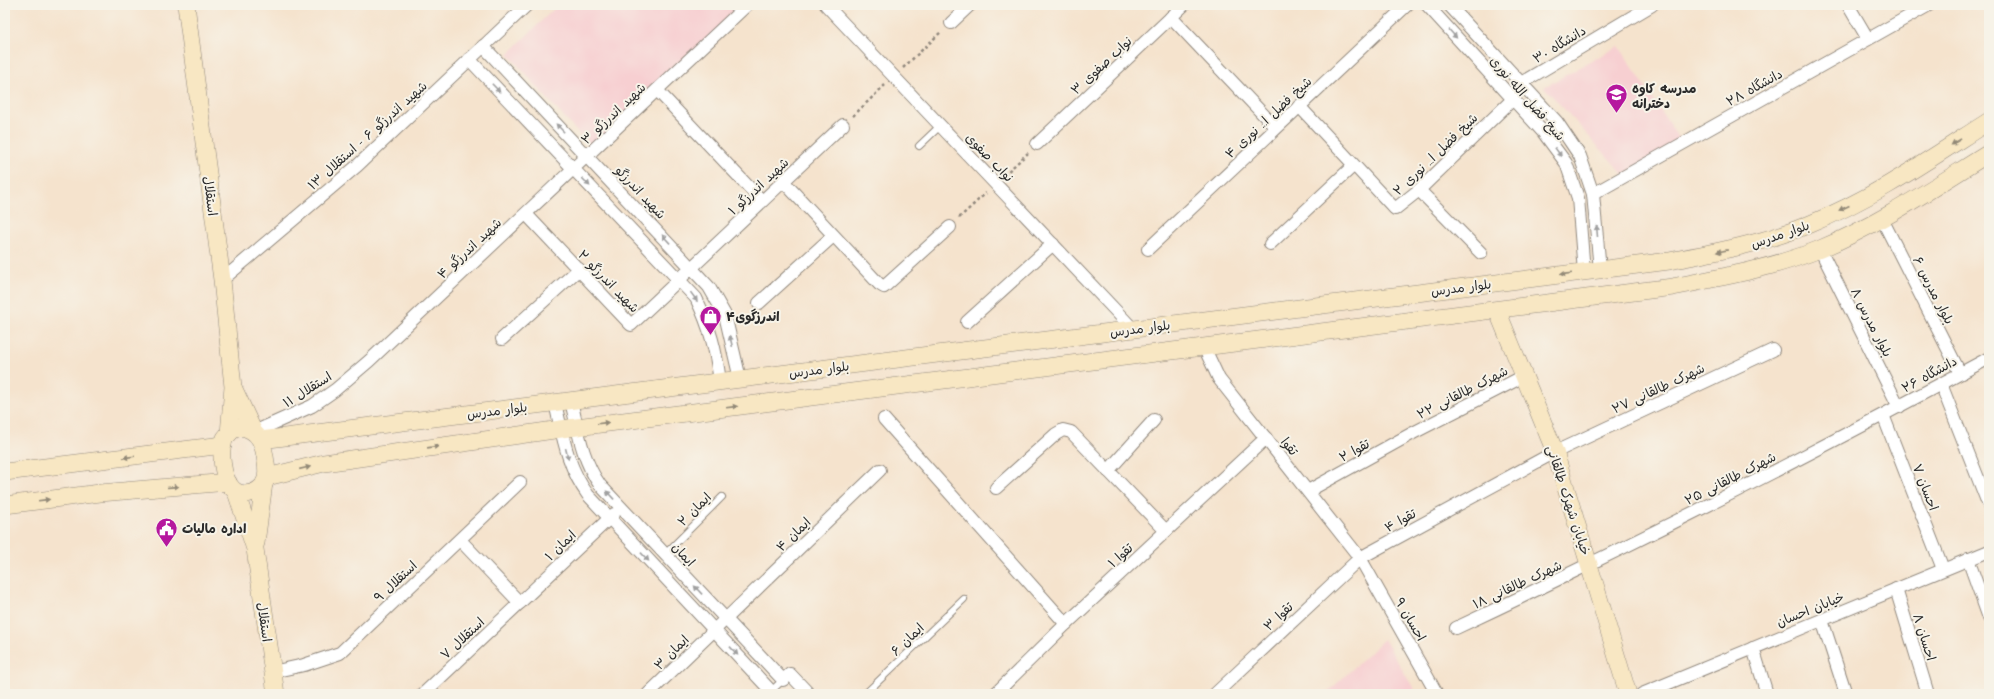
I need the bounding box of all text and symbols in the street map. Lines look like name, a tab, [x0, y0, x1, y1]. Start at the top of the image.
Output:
street label: دانشگاه ۳۰	[1530, 22, 1589, 68]
one-way arrow	[1448, 29, 1457, 39]
street label: نواب صفوی ۳	[1067, 33, 1136, 99]
street label: شیخ فضل الله نوری	[1485, 53, 1569, 145]
street label: دانشگاه ۲۸	[1723, 65, 1786, 111]
street label: شیخ فضل ا... نوری ۴	[1221, 73, 1316, 163]
street label: شهید اندرزگو ۶ - استقلال ۱۳	[304, 77, 431, 194]
street label: شهید اندرزگو ۳	[577, 79, 650, 149]
place label: مدرسه کاوه دخترانه	[1632, 80, 1697, 113]
school or university icon: مدرسه کاوه دخترانه	[1604, 82, 1630, 115]
one-way arrow	[491, 83, 500, 92]
street label: شیخ فضل ا... نوری ۲	[1389, 110, 1482, 200]
one-way arrow	[555, 123, 565, 133]
street label: نواب صفوی	[961, 129, 1017, 186]
one-way arrow	[1951, 138, 1961, 146]
one-way arrow	[1554, 147, 1562, 157]
street label: شهید اندرزگو ۱	[724, 154, 793, 220]
street label: شهید اندرزگو	[610, 161, 670, 223]
street label: استقلال	[199, 175, 221, 217]
one-way arrow	[581, 177, 590, 186]
one-way arrow	[1838, 205, 1850, 211]
street label: شهید اندرزگو ۴	[434, 214, 506, 283]
street label: بلوار مدرس	[1749, 217, 1812, 253]
one-way arrow	[1593, 225, 1600, 237]
one-way arrow	[661, 234, 670, 244]
street label: شهید اندرزگو ۲	[574, 246, 643, 317]
one-way arrow	[1716, 248, 1728, 254]
street label: بلوار مدرس ۶	[1908, 253, 1958, 328]
one-way arrow	[1560, 271, 1572, 277]
street label: بلوار مدرس	[1430, 275, 1492, 301]
street label: بلوار مدرس ۸	[1846, 285, 1896, 360]
one-way arrow	[690, 291, 698, 302]
shop icon: اندرزگوی۴	[697, 303, 723, 336]
place label: اندرزگوی۴	[726, 308, 780, 326]
street label: بلوار مدرس	[1109, 316, 1171, 342]
one-way arrow	[728, 335, 734, 348]
street label: دانشگاه ۲۶	[1899, 352, 1960, 397]
street label: بلوار مدرس	[788, 357, 850, 383]
street label: شهرک طالقانی ۲۷	[1609, 359, 1708, 418]
street label: شهرک طالقانی ۲۲	[1414, 362, 1511, 424]
street label: استقلال ۱۱	[280, 368, 335, 412]
street label: بلوار مدرس	[466, 398, 528, 424]
one-way arrow	[726, 404, 738, 410]
one-way arrow	[597, 420, 609, 426]
street label: تقوا	[1276, 434, 1302, 460]
street label: تقوا ۲	[1336, 435, 1373, 467]
street label: خیابان شهرک طالقانی	[1542, 443, 1594, 558]
one-way arrow	[427, 444, 439, 450]
one-way arrow	[565, 448, 571, 461]
street label: شهرک طالقانی ۲۵	[1682, 448, 1779, 510]
one-way arrow	[123, 454, 135, 460]
street label: احسان ۷	[1908, 461, 1942, 513]
one-way arrow	[299, 464, 311, 470]
one-way arrow	[167, 483, 179, 490]
street label: ایمان ۲	[674, 489, 716, 531]
one-way arrow	[605, 490, 614, 500]
one-way arrow	[38, 497, 50, 503]
street label: تقوا ۴	[1381, 505, 1420, 537]
street label: ایمان ۴	[772, 514, 815, 556]
public building icon: اداره مالیات	[154, 515, 180, 548]
place label: اداره مالیات	[182, 520, 246, 538]
street label: ایمان ۱	[541, 526, 580, 565]
street label: ایمان	[668, 539, 699, 571]
street label: تقوا ۱	[1104, 539, 1137, 572]
one-way arrow	[640, 552, 650, 562]
street label: شهرک طالقانی ۱۸	[1470, 556, 1565, 613]
street label: استقلال ۹	[370, 557, 421, 606]
one-way arrow	[694, 585, 703, 595]
street label: خیابان احسان	[1774, 588, 1847, 632]
street label: احسان ۹	[1390, 594, 1430, 645]
street label: تقوا ۳	[1260, 598, 1298, 635]
street label: استقلال	[252, 601, 276, 643]
street label: احسان ۸	[1908, 611, 1940, 663]
street label: استقلال ۷	[437, 614, 489, 664]
street label: ایمان ۶	[887, 619, 928, 660]
street label: ایمان ۳	[650, 631, 693, 674]
one-way arrow	[729, 647, 738, 656]

